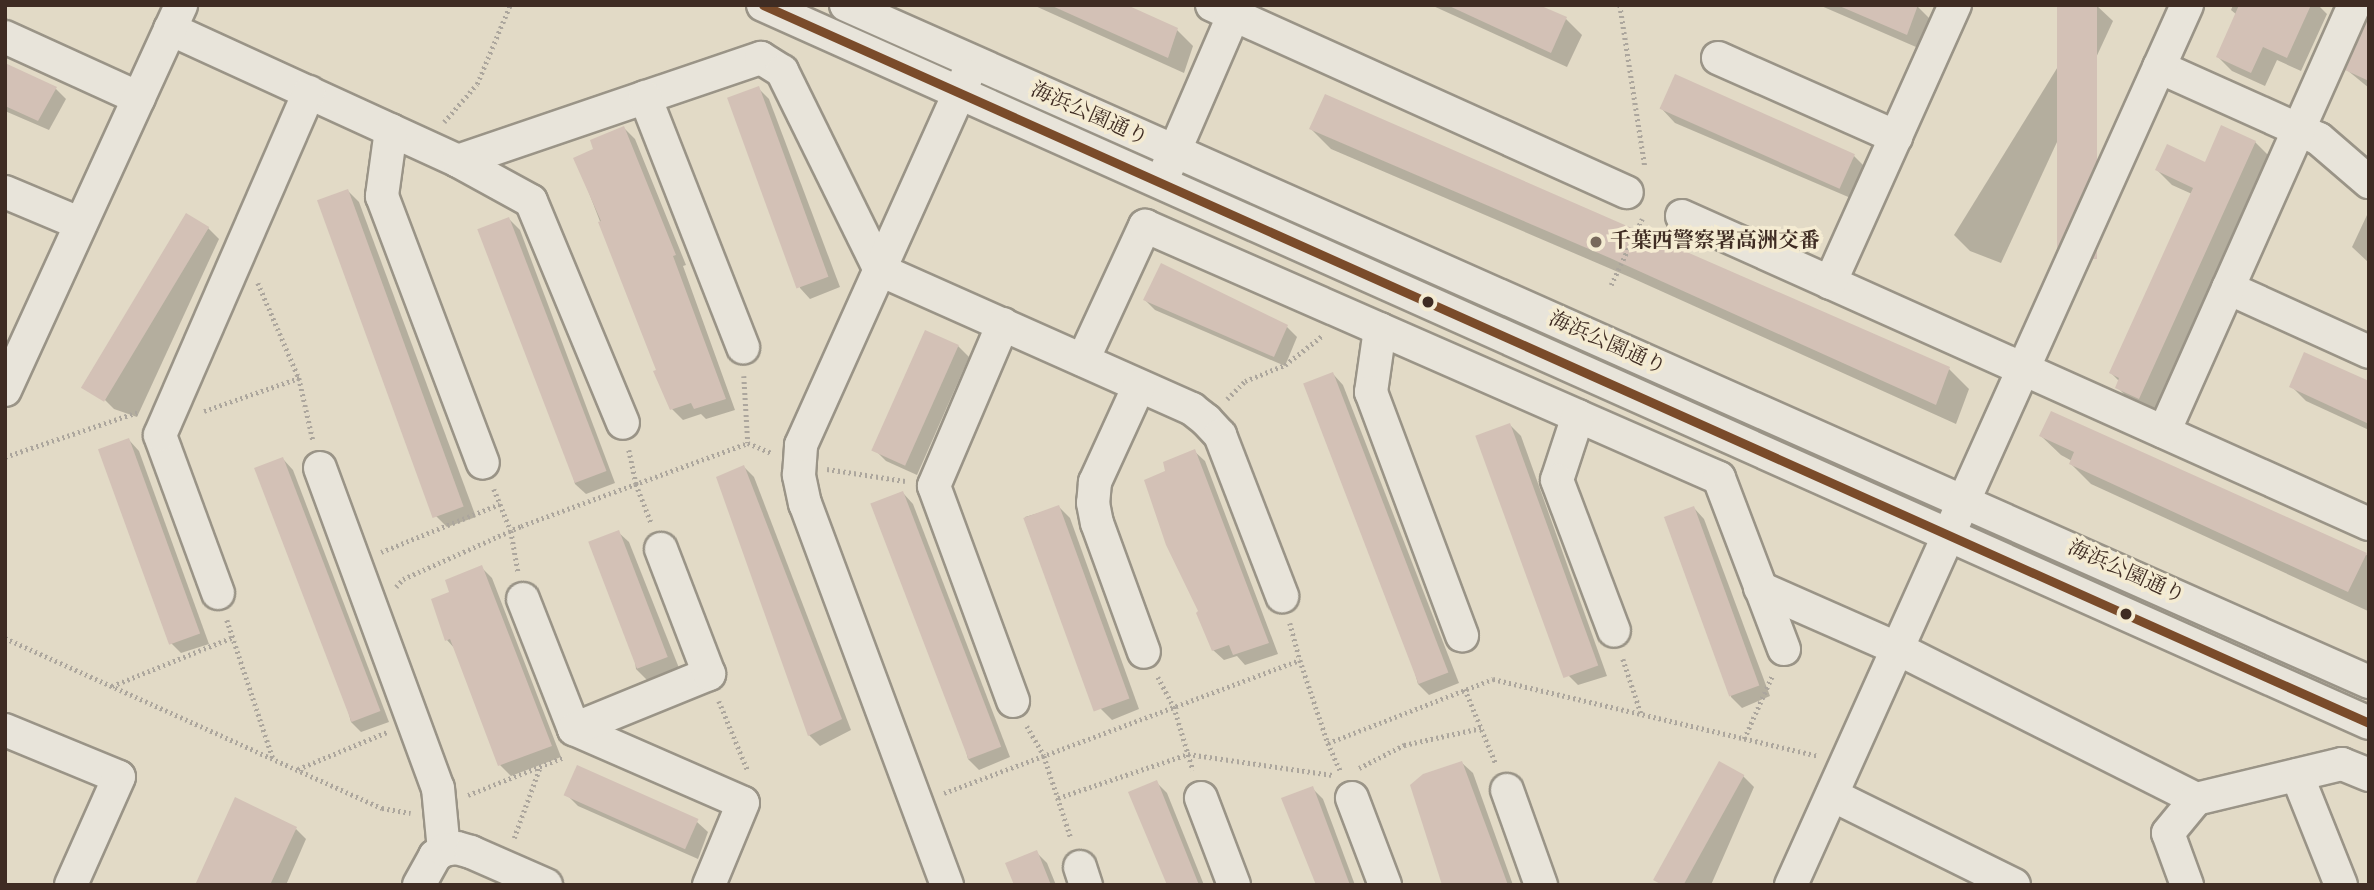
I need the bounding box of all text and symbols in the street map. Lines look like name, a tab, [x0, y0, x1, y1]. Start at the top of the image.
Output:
street label: 海浜公園通り	[1026, 78, 1152, 152]
place label: 千葉西警察署高洲交番	[1610, 229, 1820, 255]
marker: 千葉西警察署高洲交番	[1588, 234, 1604, 250]
unlabelled marker	[1421, 295, 1435, 309]
street label: 海浜公園通り	[1544, 307, 1670, 381]
street label: 海浜公園通り	[2063, 536, 2189, 610]
unlabelled marker	[2119, 607, 2133, 621]

